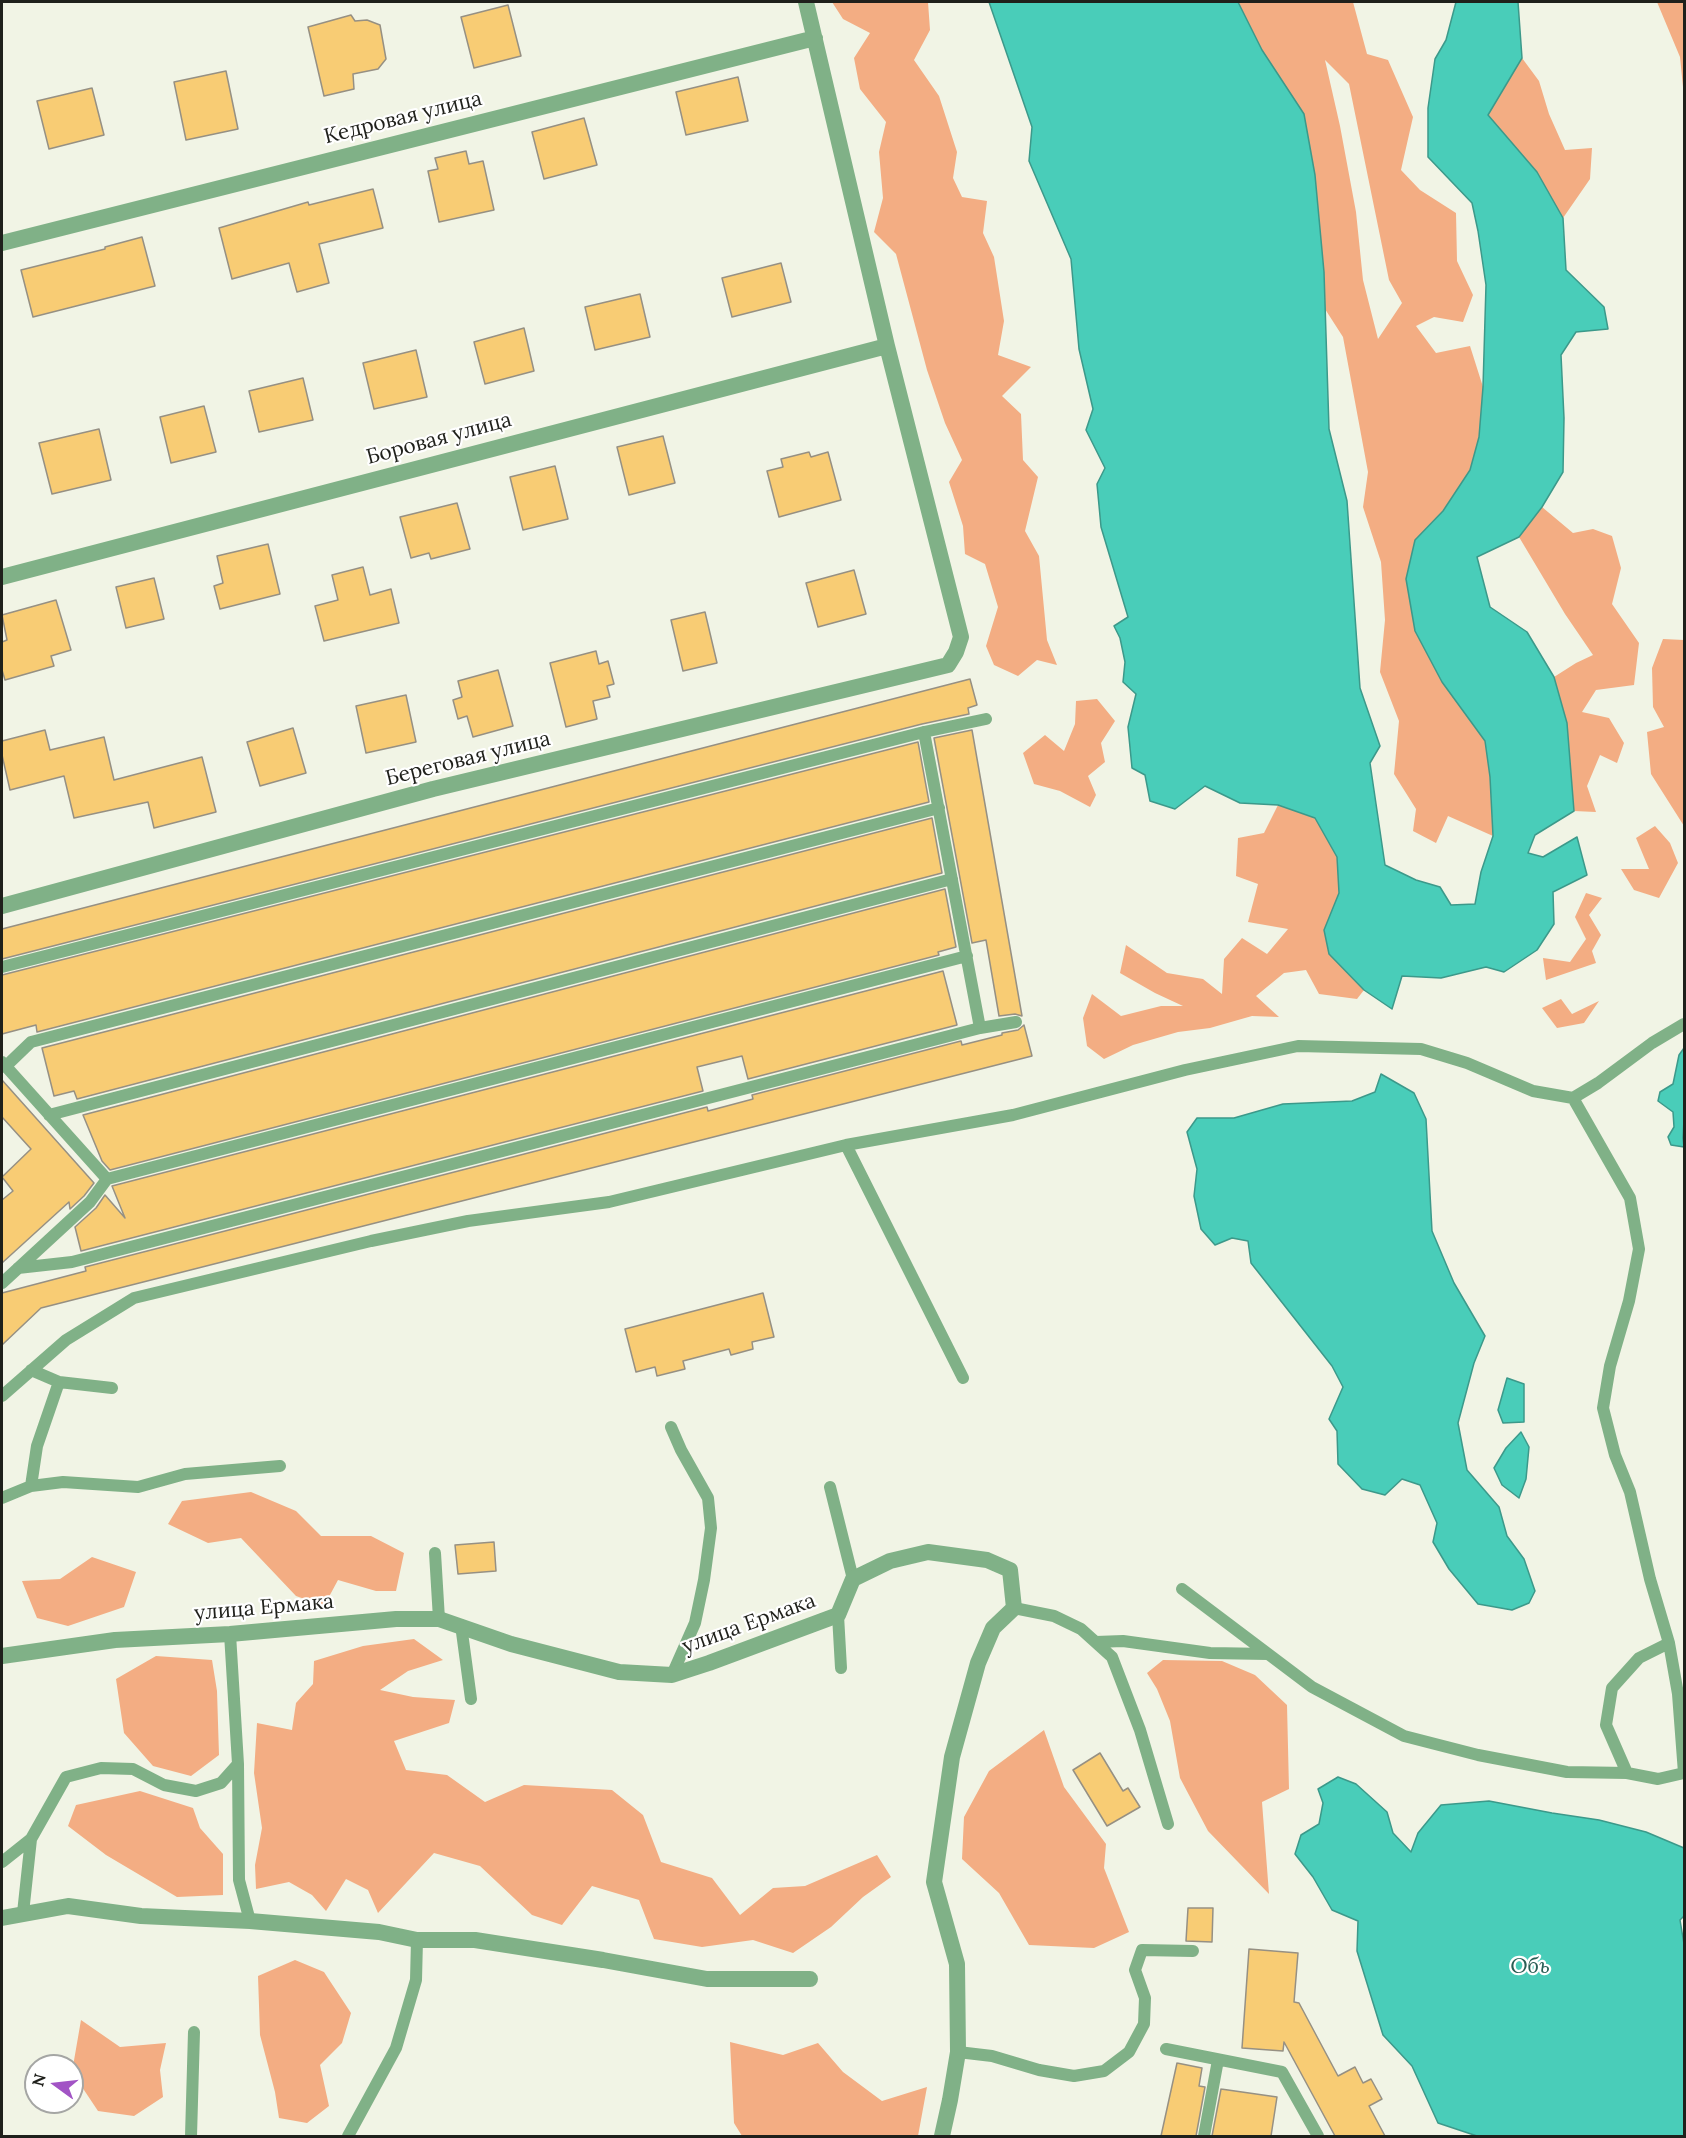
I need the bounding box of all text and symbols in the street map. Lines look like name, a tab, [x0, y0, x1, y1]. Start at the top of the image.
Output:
street label: Кедровая улица	[321, 86, 485, 150]
street label: Боровая улица	[364, 408, 514, 470]
street label: Береговая улица	[383, 726, 553, 792]
street label: улица Ермака	[679, 1588, 819, 1660]
street label: улица Ермака	[193, 1589, 335, 1627]
water label: Обь	[1510, 1954, 1550, 1980]
north arrow	[24, 2054, 84, 2114]
text: N	[27, 2071, 50, 2088]

